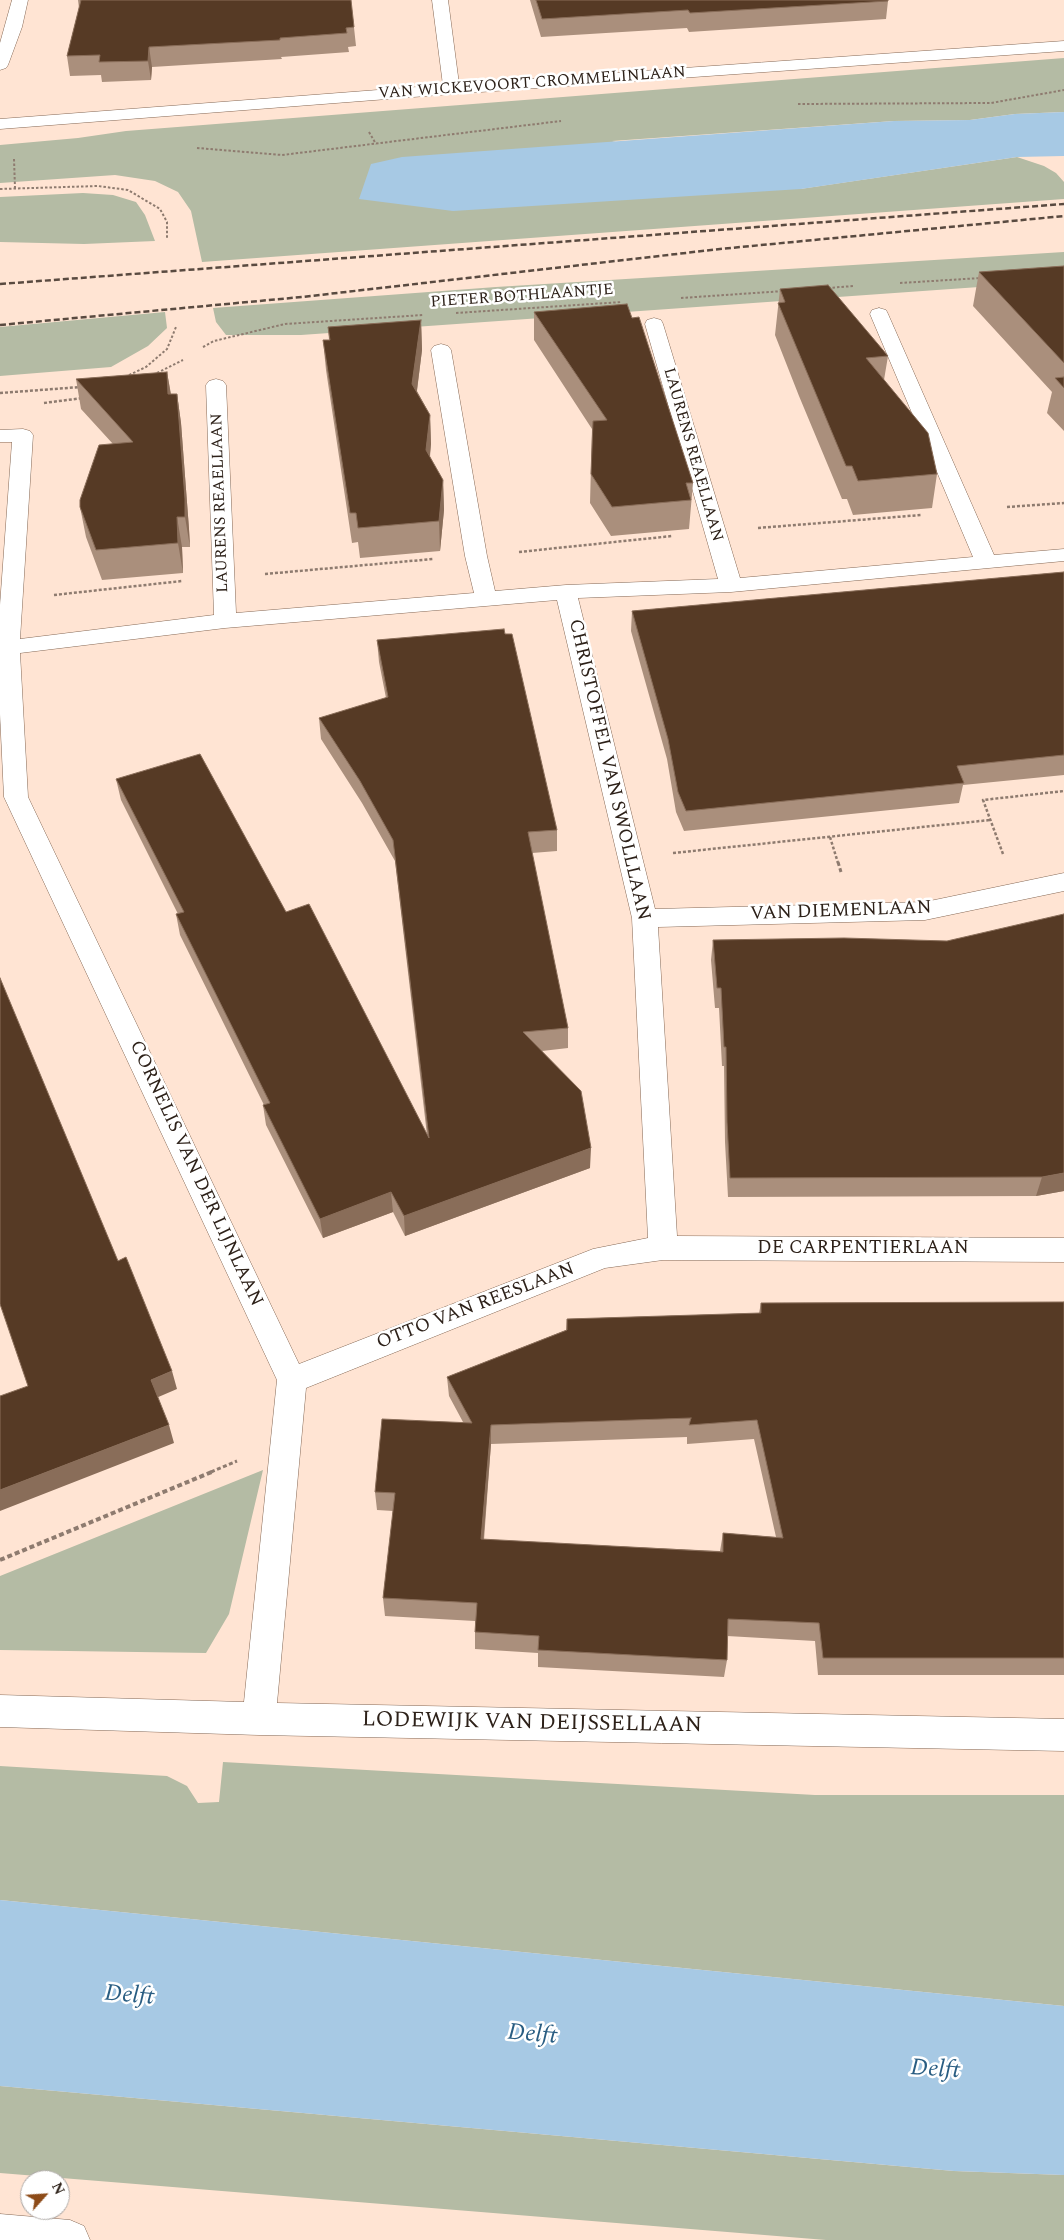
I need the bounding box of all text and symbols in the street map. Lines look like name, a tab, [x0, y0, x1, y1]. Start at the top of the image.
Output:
street label: VAN WICKEVOORT CROMMELINLAAN	[377, 64, 687, 104]
street label: PIETER BOTHLAANTJE	[430, 281, 614, 313]
street label: LAURENS REAELLAAN	[658, 366, 726, 544]
street label: LAURENS REAELLAAN	[208, 413, 234, 593]
street label: CHRISTOFFEL VAN SWOLLLAAN	[562, 617, 654, 923]
street label: VAN DIEMENLAAN	[750, 897, 932, 927]
street label: CORNELIS VAN DER LIJNLAAN	[123, 1037, 267, 1311]
street label: DE CARPENTIERLAAN	[757, 1238, 969, 1260]
street label: OTTO VAN REESLAAN	[374, 1259, 578, 1355]
street label: LODEWIJK VAN DEIJSSELLAAN	[362, 1708, 702, 1740]
water label: Delft	[103, 1980, 155, 2014]
water label: Delft	[506, 2019, 558, 2053]
water label: Delft	[909, 2055, 961, 2087]
north arrow	[20, 2170, 70, 2220]
text: N	[46, 2179, 70, 2198]

